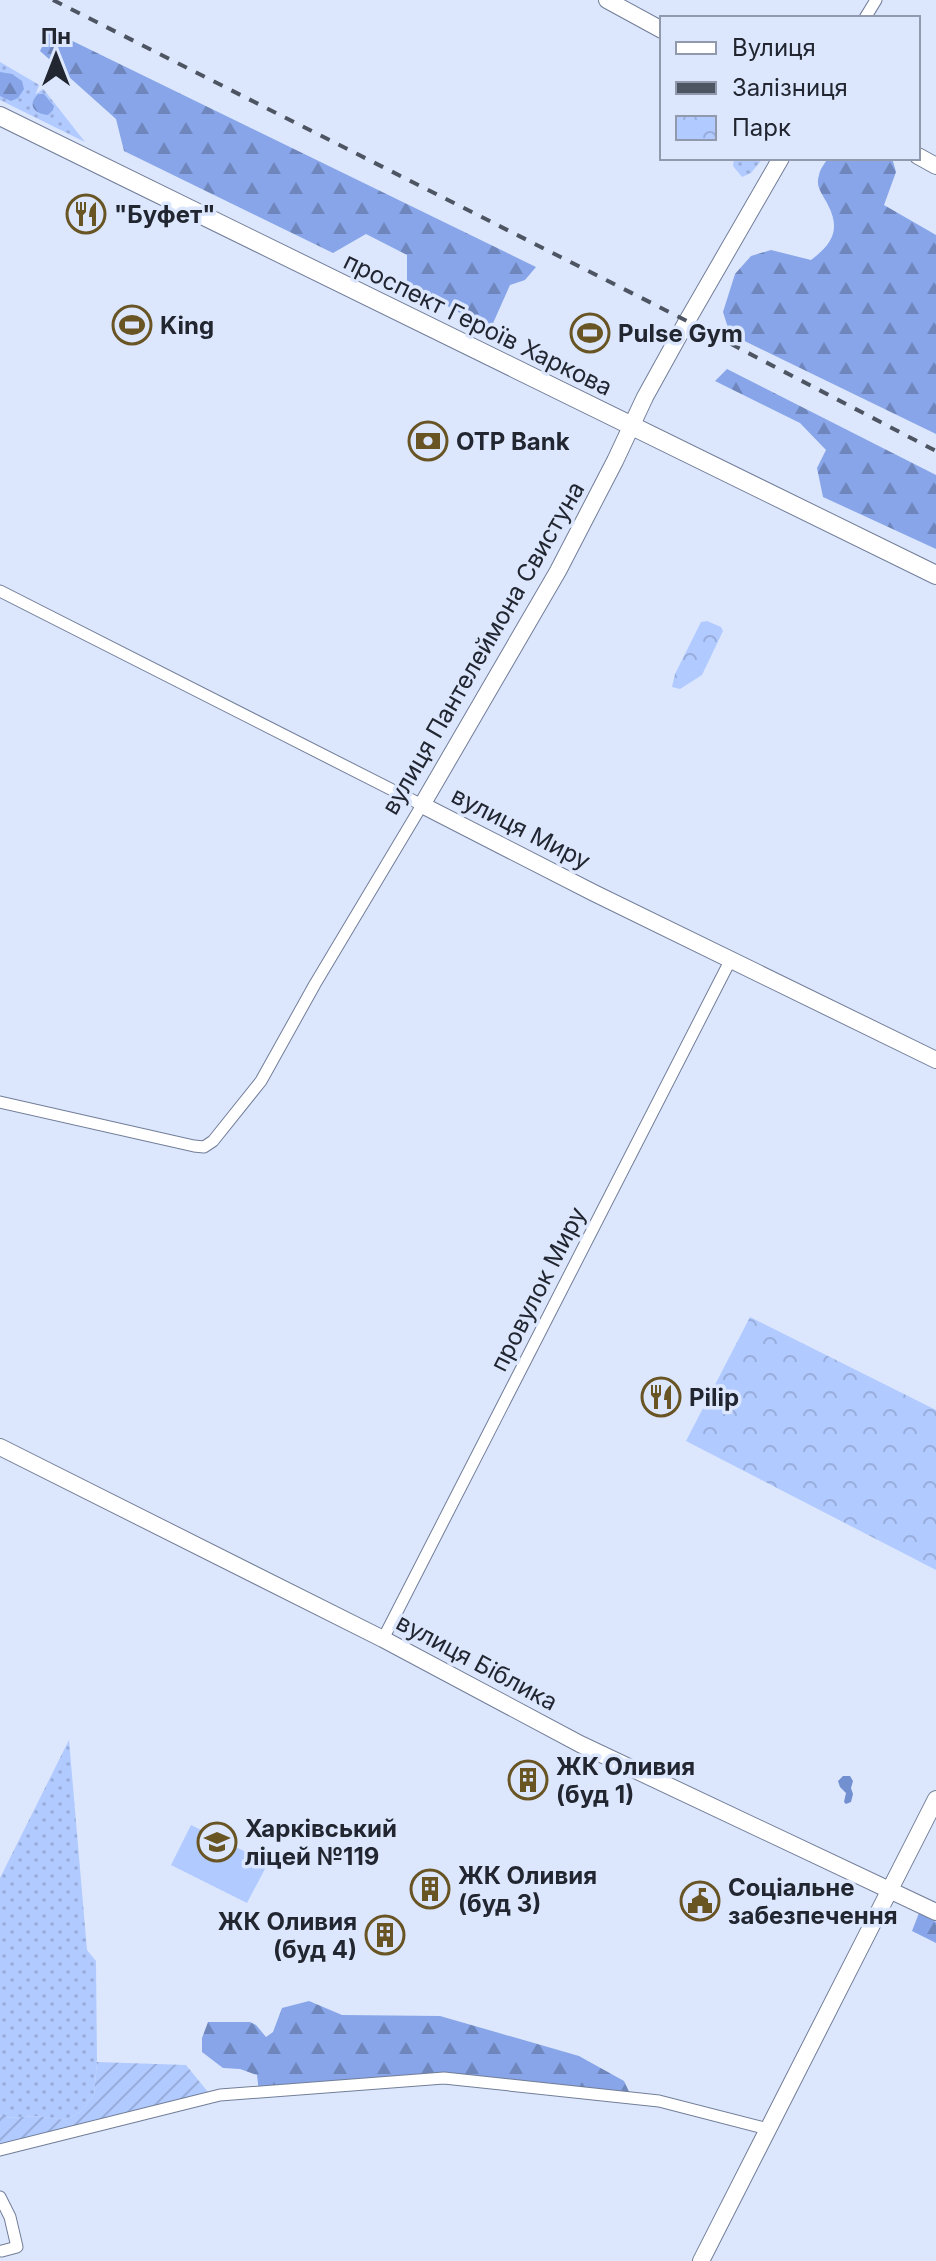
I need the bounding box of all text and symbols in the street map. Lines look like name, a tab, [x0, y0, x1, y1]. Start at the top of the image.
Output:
north arrow	[16, 16, 96, 96]
legend	[660, 16, 920, 160]
text: Пн	[41, 23, 71, 49]
text: Вулиця	[732, 33, 816, 62]
text: Залізниця	[732, 73, 848, 102]
text: Парк	[732, 113, 791, 142]
restaurant icon: "Буфет"	[65, 193, 107, 235]
place label: "Буфет"	[114, 200, 215, 229]
street label: проспект Героїв Харкова	[339, 246, 617, 402]
sports icon: King	[111, 304, 153, 346]
place label: King	[160, 311, 214, 340]
sports icon: Pulse Gym	[569, 312, 611, 354]
place label: Pulse Gym	[618, 319, 743, 348]
bank icon: OTP Bank	[407, 420, 449, 462]
place label: OTP Bank	[456, 427, 570, 456]
street label: вулиця Пантелеймона Свистуна	[376, 476, 590, 820]
street label: вулиця Миру	[447, 781, 595, 875]
street label: провулок Миру	[484, 1202, 592, 1376]
restaurant icon: Pilip	[640, 1376, 682, 1418]
place label: Pilip	[689, 1383, 739, 1412]
street label: вулиця Біблика	[391, 1607, 563, 1717]
place label: ЖК Оливия (буд 1)	[556, 1752, 695, 1809]
building icon: ЖК Оливия (буд 1)	[507, 1759, 549, 1801]
place label: Харківський ліцей №119	[245, 1814, 397, 1871]
school or university icon: Харківський ліцей №119	[196, 1821, 238, 1863]
place label: ЖК Оливия (буд 3)	[458, 1861, 597, 1918]
building icon: ЖК Оливия (буд 3)	[409, 1868, 451, 1910]
place label: Соціальне забезпечення	[728, 1873, 898, 1930]
public building icon: Соціальне забезпечення	[679, 1880, 721, 1922]
place label: ЖК Оливия (буд 4)	[218, 1907, 357, 1964]
building icon: ЖК Оливия (буд 4)	[364, 1914, 406, 1956]

